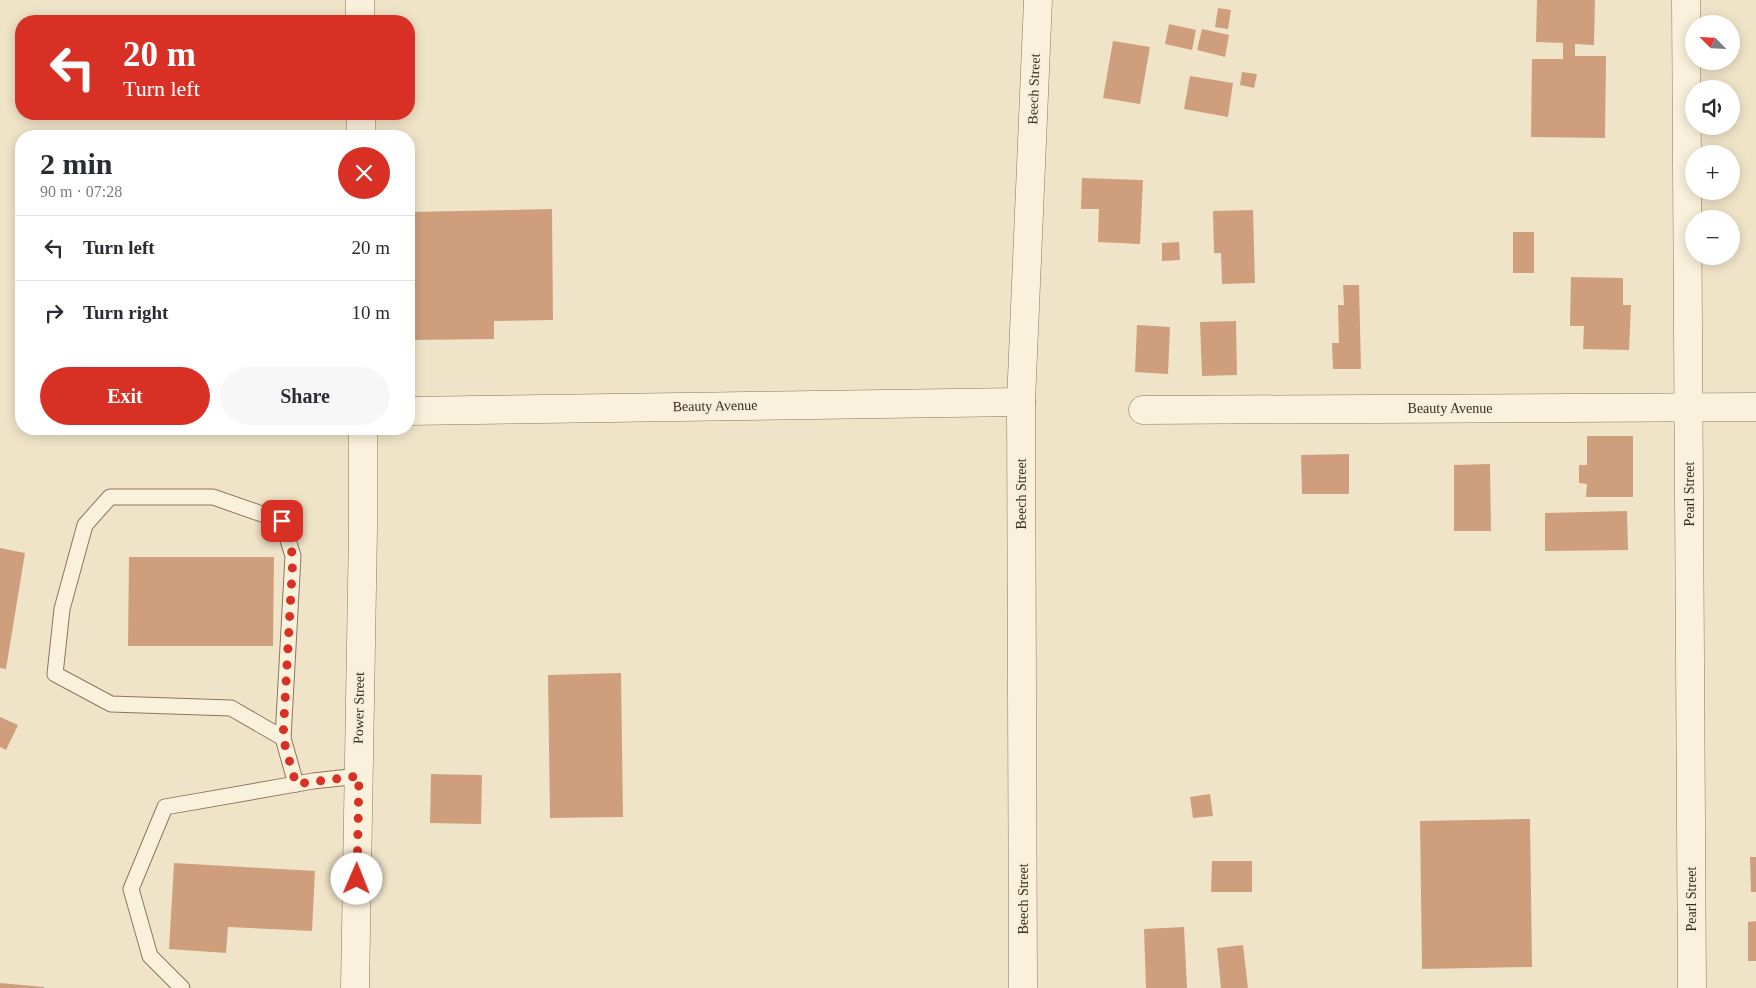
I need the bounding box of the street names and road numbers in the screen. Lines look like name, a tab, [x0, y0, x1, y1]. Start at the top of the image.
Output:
street label: Beech Street	[1025, 53, 1043, 125]
street label: Beauty Avenue	[672, 398, 758, 414]
street label: Beauty Avenue	[1408, 401, 1492, 416]
street label: Beech Street	[1014, 458, 1029, 530]
street label: Pearl Street	[1682, 461, 1697, 526]
street label: Power Street	[351, 672, 367, 744]
street label: Beech Street	[1016, 863, 1031, 935]
street label: Pearl Street	[1684, 866, 1699, 931]

